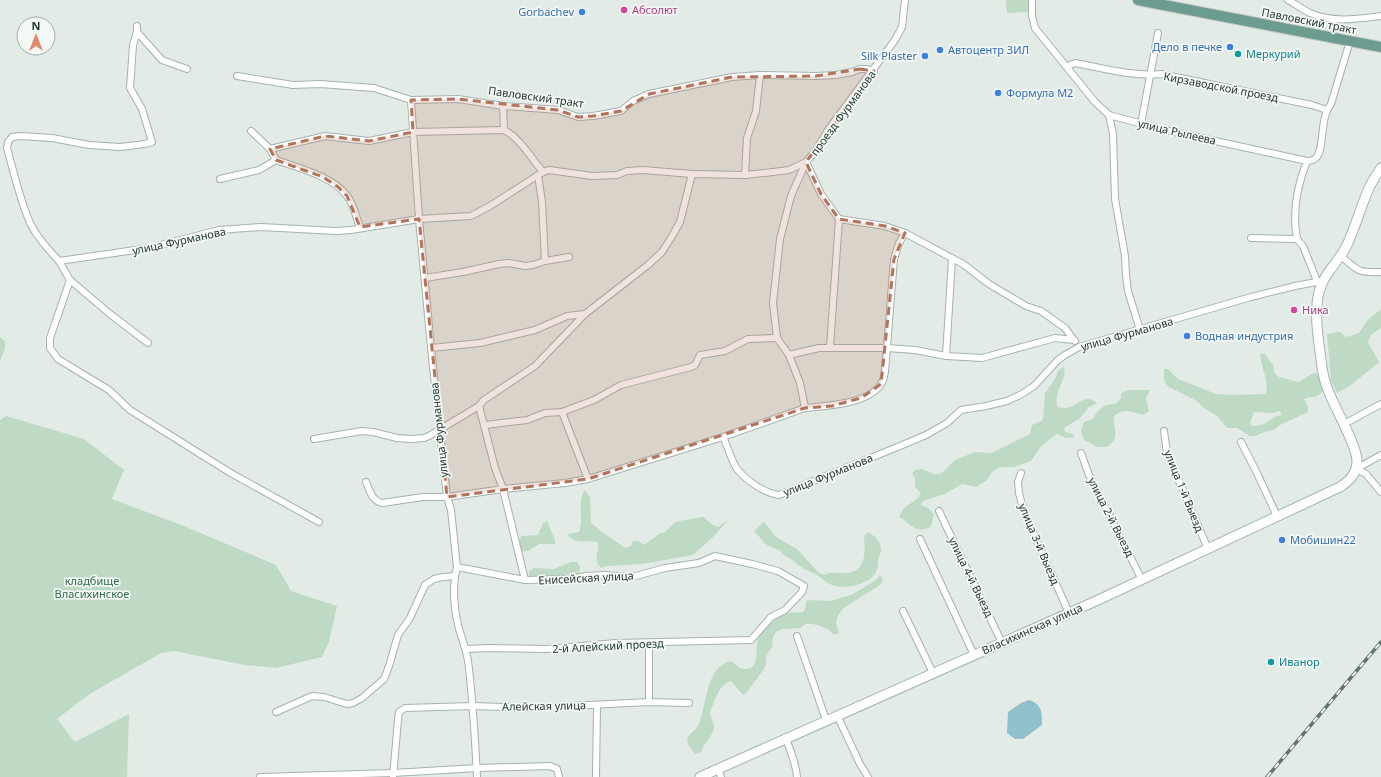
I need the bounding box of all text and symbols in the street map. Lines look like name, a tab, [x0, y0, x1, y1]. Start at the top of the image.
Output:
place label: Абсолют	[632, 2, 678, 17]
place label: Gorbachev	[518, 4, 574, 19]
street label: Павловский тракт	[1260, 4, 1358, 37]
marker: Абсолют	[619, 5, 629, 15]
marker: Gorbachev	[577, 7, 587, 17]
north arrow	[16, 16, 56, 56]
text: N	[32, 18, 40, 33]
place label: Дело в печке	[1152, 39, 1222, 54]
place label: Автоцентр ЗИЛ	[948, 42, 1029, 57]
marker: Дело в печке	[1225, 42, 1235, 52]
marker: Автоцентр ЗИЛ	[935, 45, 945, 55]
place label: Меркурий	[1246, 46, 1301, 61]
place label: Silk Plaster	[861, 48, 917, 63]
marker: Меркурий	[1233, 49, 1243, 59]
marker: Silk Plaster	[920, 51, 930, 61]
street label: проезд Фурманова	[806, 67, 879, 159]
street label: Кирзаводской проезд	[1163, 68, 1280, 105]
street label: Павловский тракт	[487, 82, 585, 111]
place label: Формула М2	[1006, 85, 1073, 100]
marker: Формула М2	[993, 88, 1003, 98]
street label: улица Рылеева	[1136, 115, 1218, 148]
street label: улица Фурманова	[131, 223, 227, 258]
place label: Ника	[1302, 302, 1329, 317]
marker: Ника	[1289, 305, 1299, 315]
street label: улица Фурманова	[1079, 313, 1175, 354]
place label: Водная индустрия	[1195, 328, 1293, 343]
marker: Водная индустрия	[1182, 331, 1192, 341]
street label: улица Фурманова	[426, 382, 451, 478]
street label: улица 1-й Выезд	[1161, 448, 1208, 534]
street label: улица Фурманова	[781, 450, 875, 499]
street label: улица 2-й Выезд	[1085, 475, 1138, 559]
street label: улица 3-й Выезд	[1016, 501, 1064, 587]
place label: Мобишин22	[1290, 532, 1356, 547]
street label: улица 4-й Выезд	[946, 534, 997, 620]
marker: Мобишин22	[1277, 535, 1287, 545]
street label: Енисейская улица	[538, 568, 634, 587]
park label: кладбище Власихинское	[55, 573, 129, 601]
street label: Власихинская улица	[979, 600, 1085, 658]
street label: 2-й Алейский проезд	[552, 635, 664, 656]
place label: Иванор	[1279, 654, 1320, 669]
marker: Иванор	[1266, 657, 1276, 667]
street label: Алейская улица	[502, 697, 586, 714]

